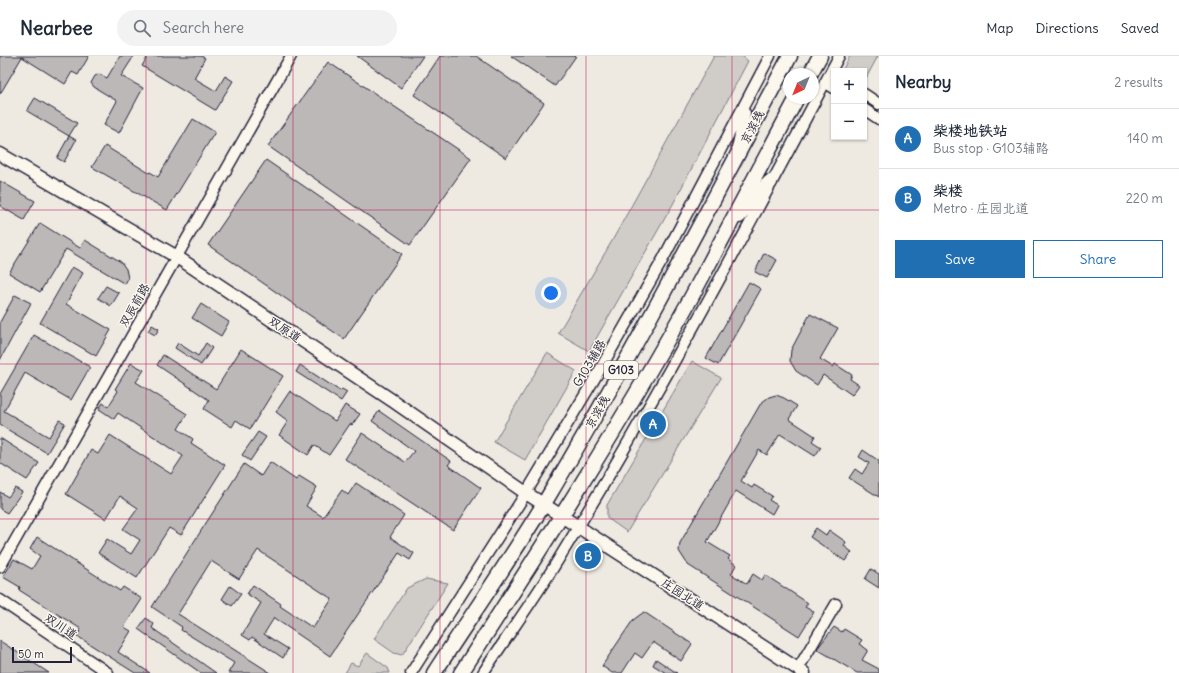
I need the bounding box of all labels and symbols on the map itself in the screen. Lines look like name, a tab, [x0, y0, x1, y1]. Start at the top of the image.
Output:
north arrow	[783, 68, 819, 104]
street label: 京滨线	[737, 108, 767, 146]
street label: 双辰前路	[116, 280, 152, 330]
your location	[541, 283, 561, 303]
street label: 双原道	[266, 313, 304, 345]
street label: G103辅路	[569, 337, 609, 389]
road number: G103	[604, 361, 638, 379]
street label: 京滨线	[582, 393, 612, 431]
pin: A	[640, 409, 666, 439]
pin: B	[575, 541, 601, 571]
street label: 庄园北道	[659, 575, 707, 613]
street label: 双川道	[42, 610, 80, 642]
scale bar	[12, 645, 72, 664]

